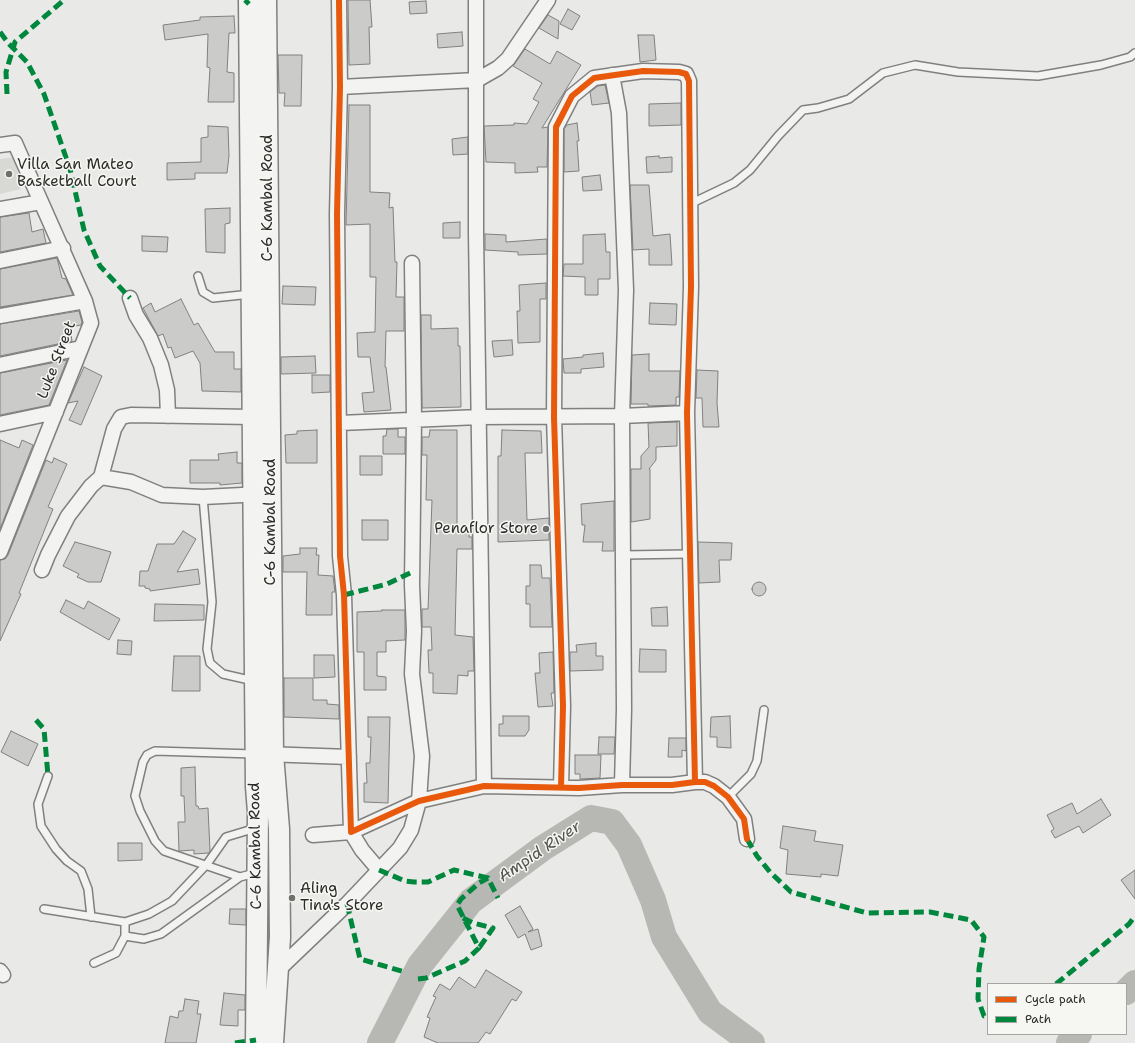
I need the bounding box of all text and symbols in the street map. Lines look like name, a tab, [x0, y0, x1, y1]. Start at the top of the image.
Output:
street label: C-6 Kambal Road	[259, 134, 277, 262]
place label: Villa San Mateo Basketball Court	[17, 156, 137, 191]
marker: Villa San Mateo Basketball Court	[4, 169, 14, 179]
street label: Luke Street	[34, 319, 80, 401]
street label: C-6 Kambal Road	[262, 458, 280, 586]
place label: Penaflor Store	[434, 520, 538, 538]
marker: Penaflor Store	[541, 524, 551, 534]
street label: C-6 Kambal Road	[246, 782, 266, 910]
water label: Ampid River	[495, 817, 585, 887]
place label: Aling Tina's Store	[300, 880, 384, 915]
marker: Aling Tina's Store	[287, 893, 297, 903]
legend	[987, 983, 1127, 1035]
text: Cycle path	[1025, 991, 1086, 1007]
text: Path	[1025, 1011, 1051, 1027]

